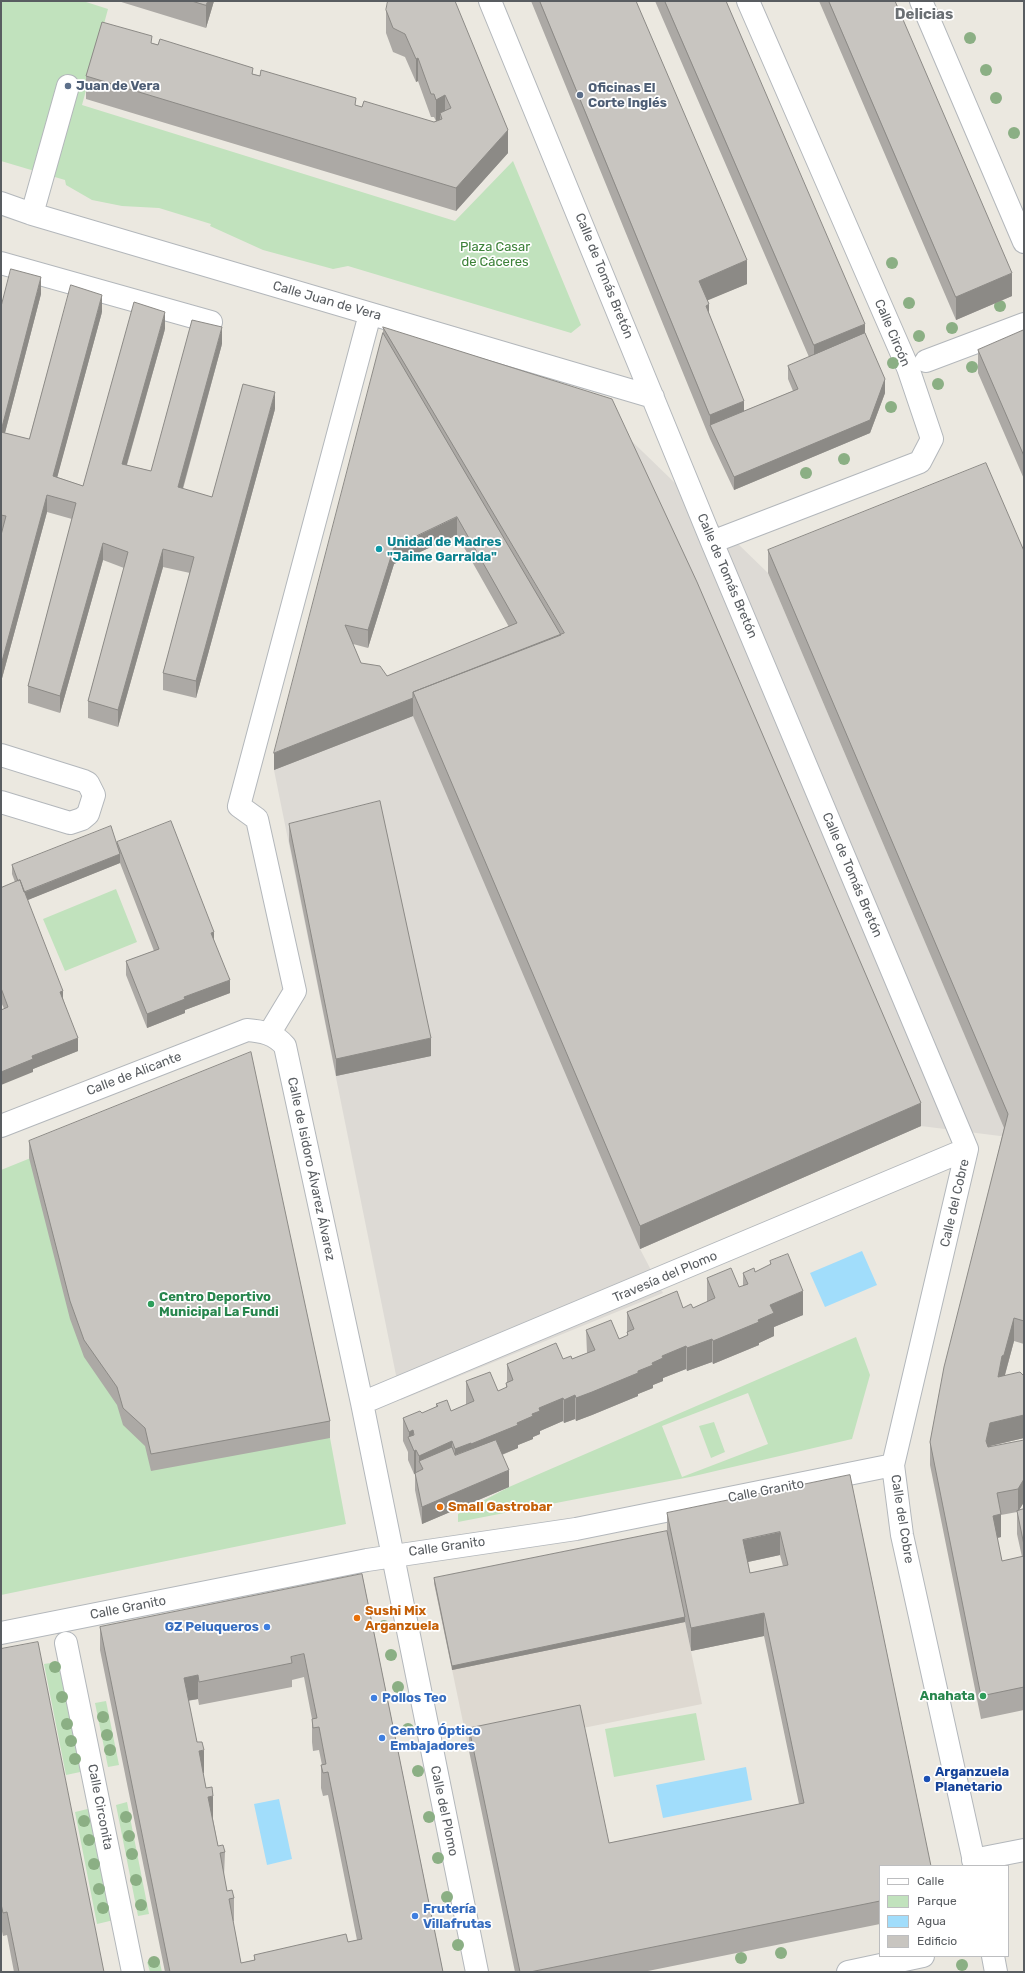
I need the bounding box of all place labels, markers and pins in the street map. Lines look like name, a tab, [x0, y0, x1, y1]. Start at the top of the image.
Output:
place label: Juan de Vera	[76, 78, 160, 94]
place label: Oficinas El Corte Inglés	[588, 80, 667, 111]
marker: Juan de Vera	[63, 81, 73, 91]
marker: Oficinas El Corte Inglés	[575, 90, 585, 100]
place label: Unidad de Madres "Jaime Garralda"	[387, 534, 501, 565]
marker: Unidad de Madres "Jaime Garralda"	[374, 544, 384, 554]
place label: Centro Deportivo Municipal La Fundi	[159, 1289, 279, 1320]
marker: Centro Deportivo Municipal La Fundi	[146, 1299, 156, 1309]
place label: Small Gastrobar	[448, 1499, 552, 1515]
marker: Small Gastrobar	[435, 1502, 445, 1512]
place label: Sushi Mix Arganzuela	[365, 1603, 439, 1634]
marker: Sushi Mix Arganzuela	[352, 1613, 362, 1623]
place label: GZ Peluqueros	[165, 1619, 259, 1635]
marker: GZ Peluqueros	[262, 1622, 272, 1632]
place label: Anahata	[920, 1688, 975, 1704]
place label: Pollos Teo	[382, 1690, 447, 1706]
marker: Anahata	[978, 1691, 988, 1701]
marker: Pollos Teo	[369, 1693, 379, 1703]
place label: Centro Óptico Embajadores	[390, 1723, 481, 1754]
marker: Centro Óptico Embajadores	[377, 1733, 387, 1743]
place label: Arganzuela Planetario	[935, 1764, 1009, 1795]
marker: Arganzuela Planetario	[922, 1774, 932, 1784]
place label: Frutería Villafrutas	[423, 1901, 492, 1932]
marker: Frutería Villafrutas	[410, 1911, 420, 1921]

